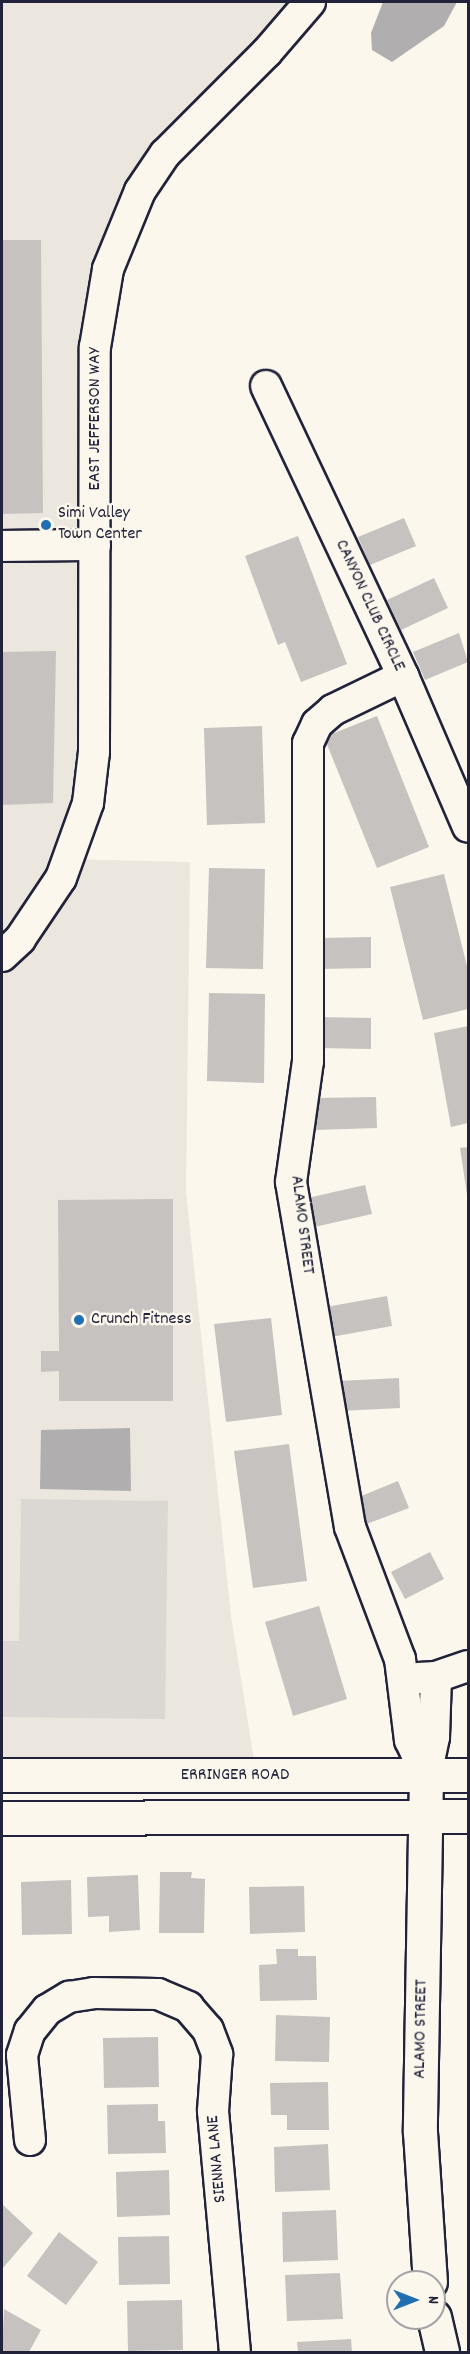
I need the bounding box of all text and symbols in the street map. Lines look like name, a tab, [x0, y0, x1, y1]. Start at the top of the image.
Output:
street label: EAST JEFFERSON WAY	[85, 347, 107, 491]
place label: Simi Valley Town Center	[58, 504, 142, 546]
marker: Simi Valley Town Center	[39, 518, 53, 532]
street label: CANYON CLUB CIRCLE	[329, 537, 409, 675]
street label: ALAMO STREET	[284, 1174, 318, 1276]
place label: Crunch Fitness	[91, 1309, 192, 1331]
marker: Crunch Fitness	[72, 1313, 86, 1327]
street label: ERRINGER ROAD	[181, 1765, 289, 1787]
street label: ALAMO STREET	[410, 1979, 434, 2079]
street label: SIENNA LANE	[203, 2114, 233, 2204]
north arrow	[386, 2270, 446, 2330]
text: N	[421, 2296, 444, 2304]

